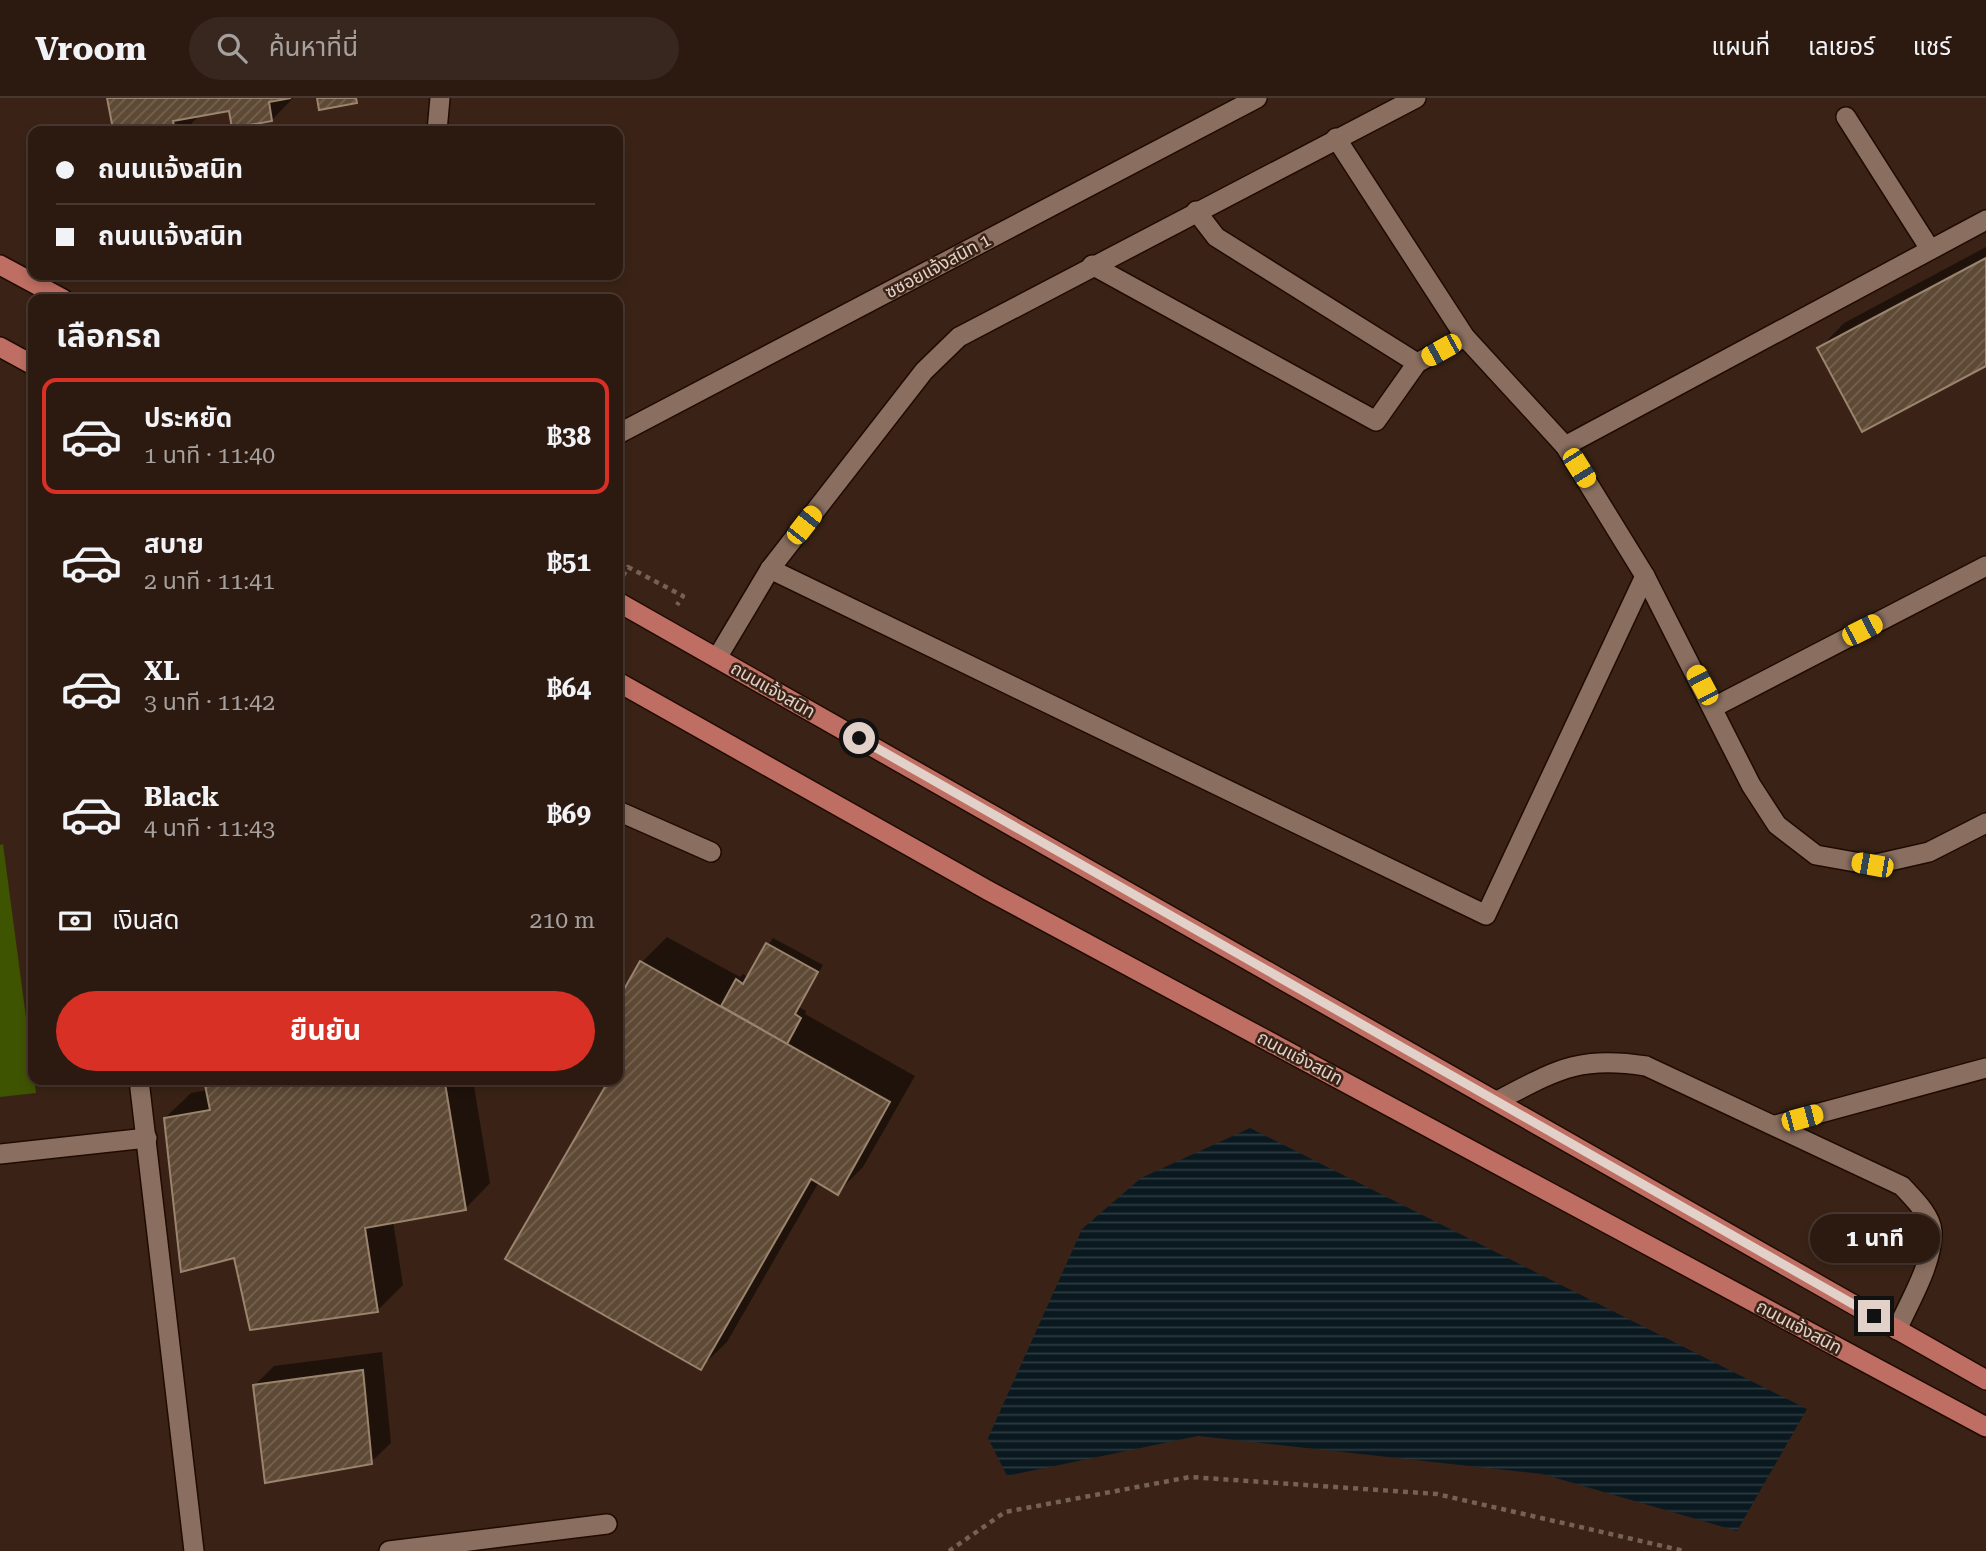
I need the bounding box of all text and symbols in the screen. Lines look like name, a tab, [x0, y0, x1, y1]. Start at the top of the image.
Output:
search box	[189, 17, 679, 80]
text: Vroom	[35, 29, 147, 68]
icon: search	[213, 29, 251, 67]
text: ค้นหาที่นี่	[269, 32, 358, 62]
text: แผนที่	[1712, 33, 1770, 61]
text: เลเยอร์	[1808, 33, 1875, 61]
text: แชร์	[1913, 33, 1951, 61]
text: ถนนแจ้งสนิท	[98, 154, 243, 184]
text: ถนนแจ้งสนิท	[98, 221, 243, 251]
street label: ซซอยแจ้งสนิท 1	[881, 229, 994, 302]
text: เลือกรถ	[56, 317, 161, 355]
car	[1418, 331, 1465, 369]
text: ประหยัด	[144, 403, 232, 433]
icon: car	[60, 405, 123, 468]
text: ฿38	[547, 421, 591, 451]
text: 1 นาที · 11:40	[144, 442, 275, 469]
car	[1559, 445, 1600, 491]
car	[783, 502, 826, 548]
text: สบาย	[144, 529, 204, 559]
icon: car	[60, 531, 123, 594]
text: ฿51	[547, 547, 591, 577]
text: 2 นาที · 11:41	[144, 568, 275, 595]
car	[1839, 611, 1886, 649]
text: XL	[144, 656, 180, 686]
icon: car	[60, 657, 123, 720]
street label: ถนนแจ้งสนิท	[727, 657, 819, 722]
car	[1683, 662, 1722, 708]
text: ฿64	[547, 673, 591, 703]
text: 3 นาที · 11:42	[144, 689, 275, 716]
route start	[843, 722, 875, 754]
text: Black	[144, 782, 219, 812]
icon: car	[60, 783, 123, 846]
text: ฿69	[547, 799, 591, 829]
text: 4 นาที · 11:43	[144, 815, 275, 842]
car	[1850, 851, 1895, 879]
icon: cash	[56, 902, 94, 940]
text: เงินสด	[112, 905, 179, 935]
text: 210 m	[530, 907, 595, 934]
button: ยืนยัน	[56, 991, 595, 1071]
street label: ถนนแจ้งสนิท	[1254, 1026, 1347, 1089]
car	[1779, 1102, 1826, 1134]
callout: 1 นาที	[1809, 1214, 1939, 1264]
text: 1 นาที	[1846, 1225, 1904, 1252]
street label: ถนนแจ้งสนิท	[1753, 1295, 1846, 1358]
route end	[1858, 1300, 1890, 1332]

